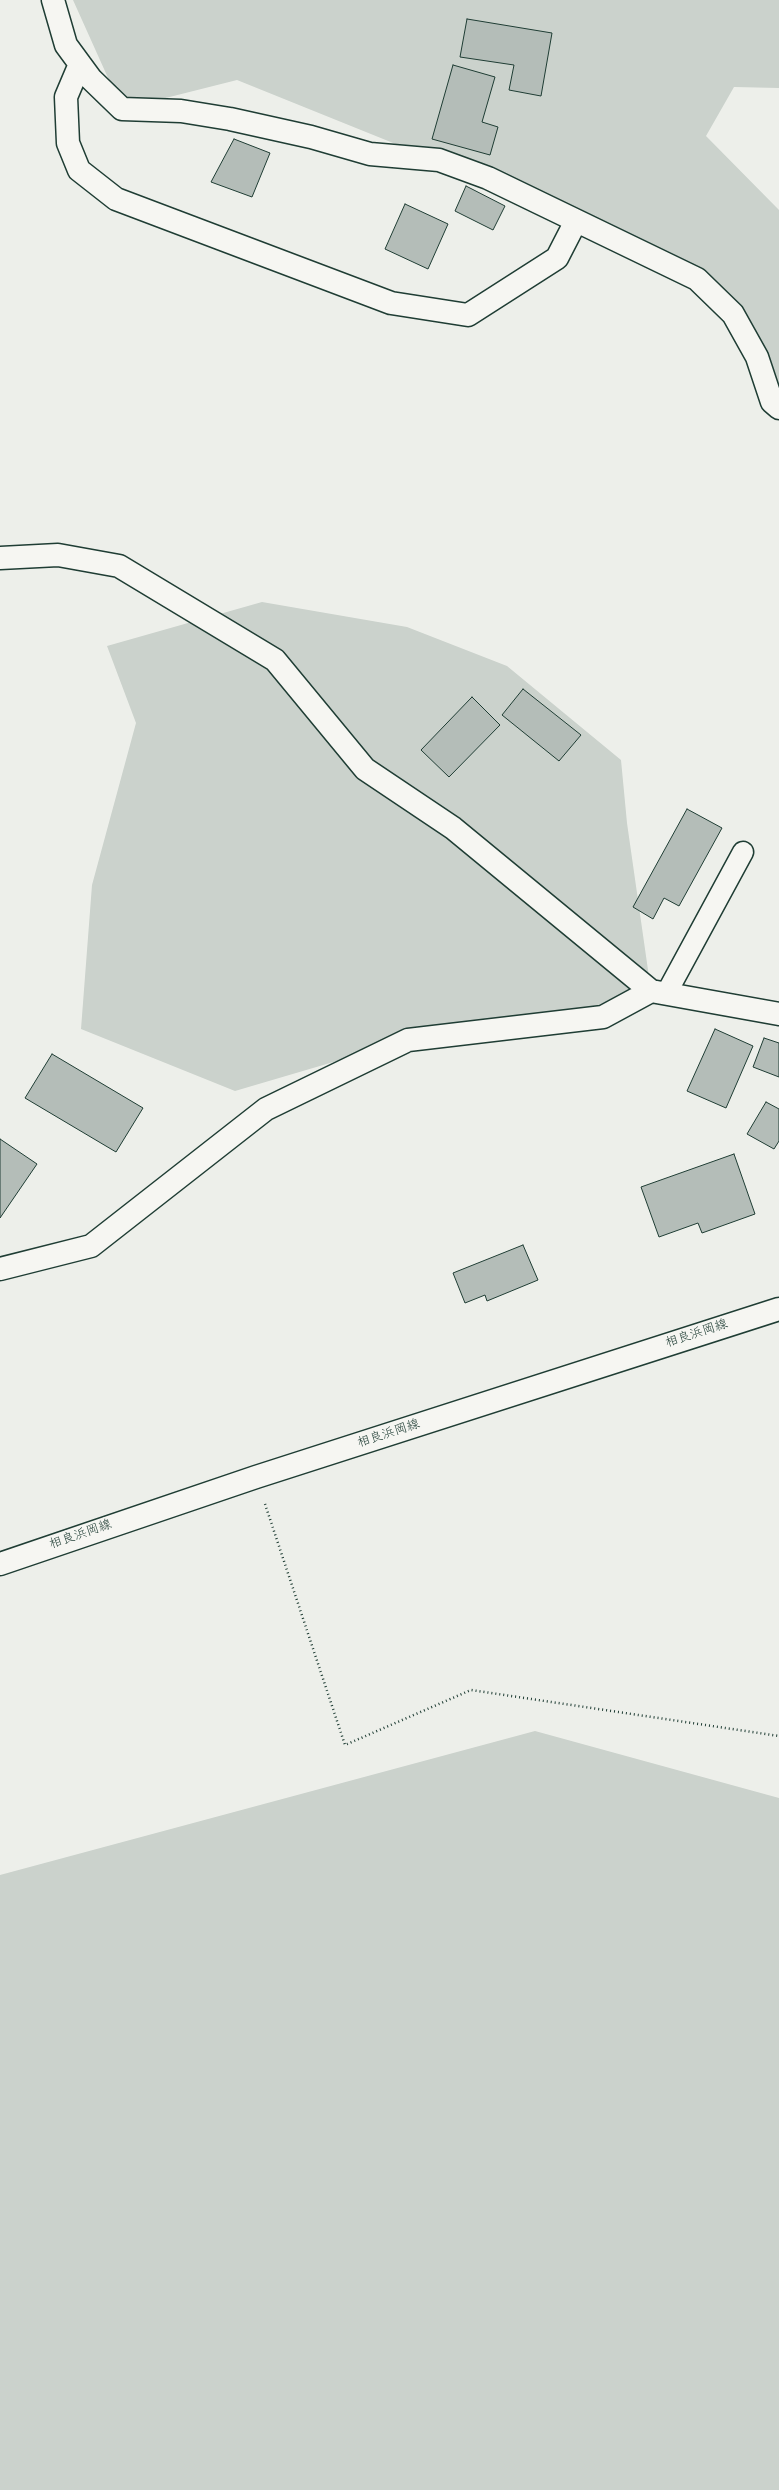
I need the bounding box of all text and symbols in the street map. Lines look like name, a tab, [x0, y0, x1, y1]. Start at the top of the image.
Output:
street label: 相良浜岡線	[664, 1318, 730, 1352]
street label: 相良浜岡線	[356, 1418, 422, 1452]
street label: 相良浜岡線	[48, 1518, 114, 1554]

